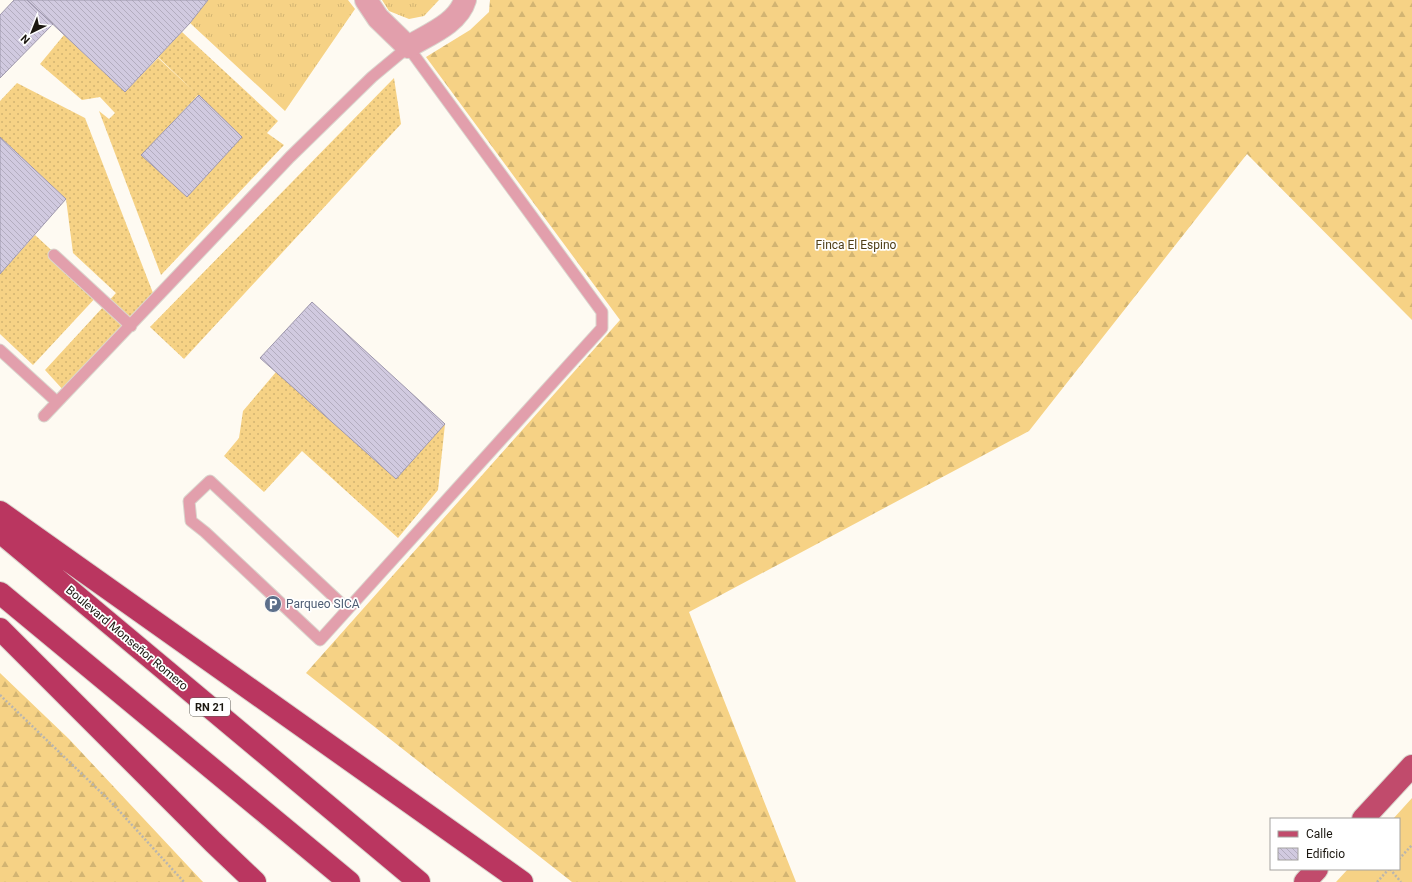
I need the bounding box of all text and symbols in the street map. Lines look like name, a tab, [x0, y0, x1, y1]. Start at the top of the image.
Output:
north arrow	[12, 12, 52, 52]
text: N	[18, 31, 33, 46]
park label: Finca El Espino	[816, 238, 897, 252]
street label: Boulevard Monseñor Romero	[63, 583, 191, 693]
parking icon: Parqueo SICA	[263, 594, 283, 614]
place label: Parqueo SICA	[286, 597, 360, 611]
road number: RN 21	[190, 698, 230, 716]
legend	[1270, 818, 1400, 870]
text: Calle	[1306, 827, 1333, 841]
text: Edificio	[1306, 847, 1345, 861]

